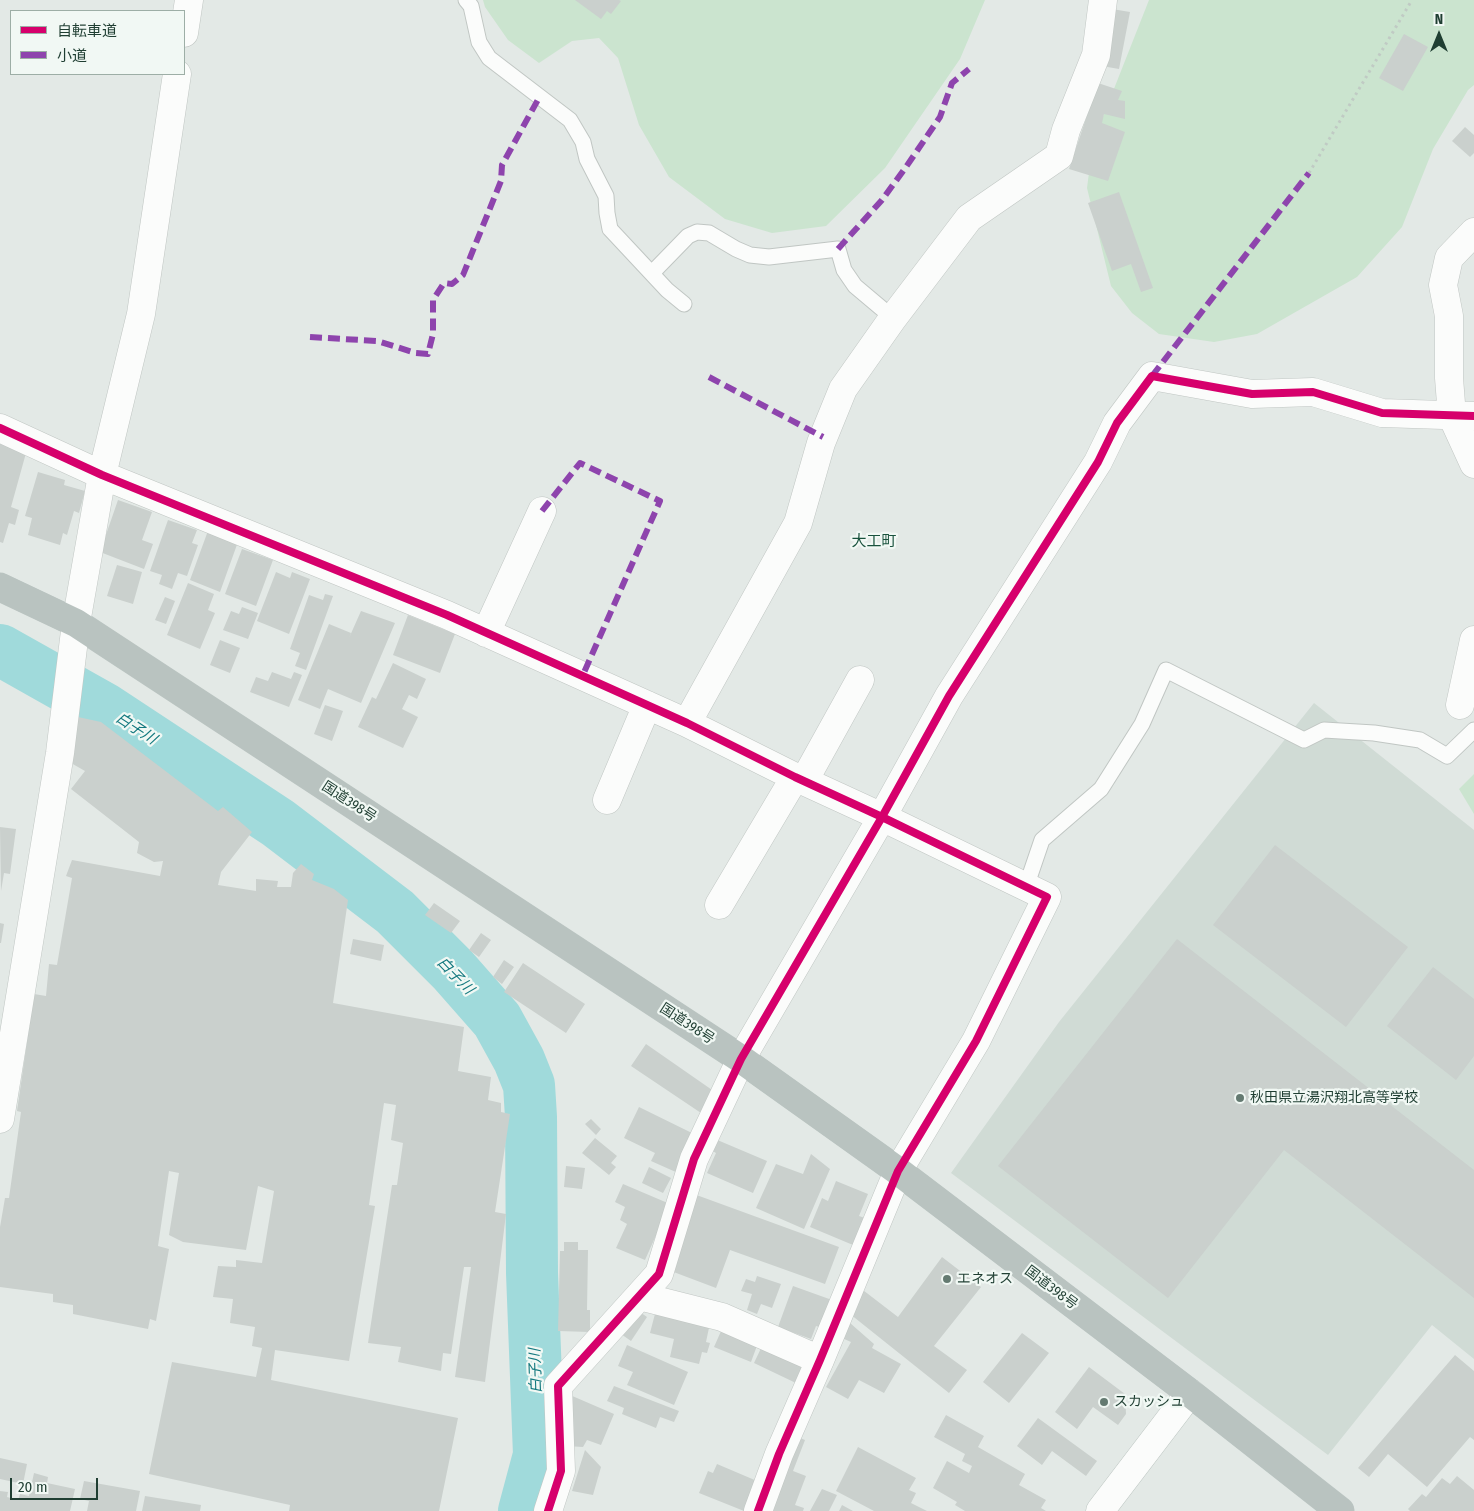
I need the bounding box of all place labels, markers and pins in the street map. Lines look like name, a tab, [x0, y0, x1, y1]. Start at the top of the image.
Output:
place label: 秋田県立湯沢翔北高等学校	[1250, 1090, 1418, 1106]
marker: 秋田県立湯沢翔北高等学校	[1234, 1092, 1246, 1104]
place label: エネオス	[957, 1271, 1013, 1287]
marker: エネオス	[941, 1273, 953, 1285]
place label: スカッシュ	[1114, 1394, 1184, 1410]
marker: スカッシュ	[1098, 1396, 1110, 1408]

